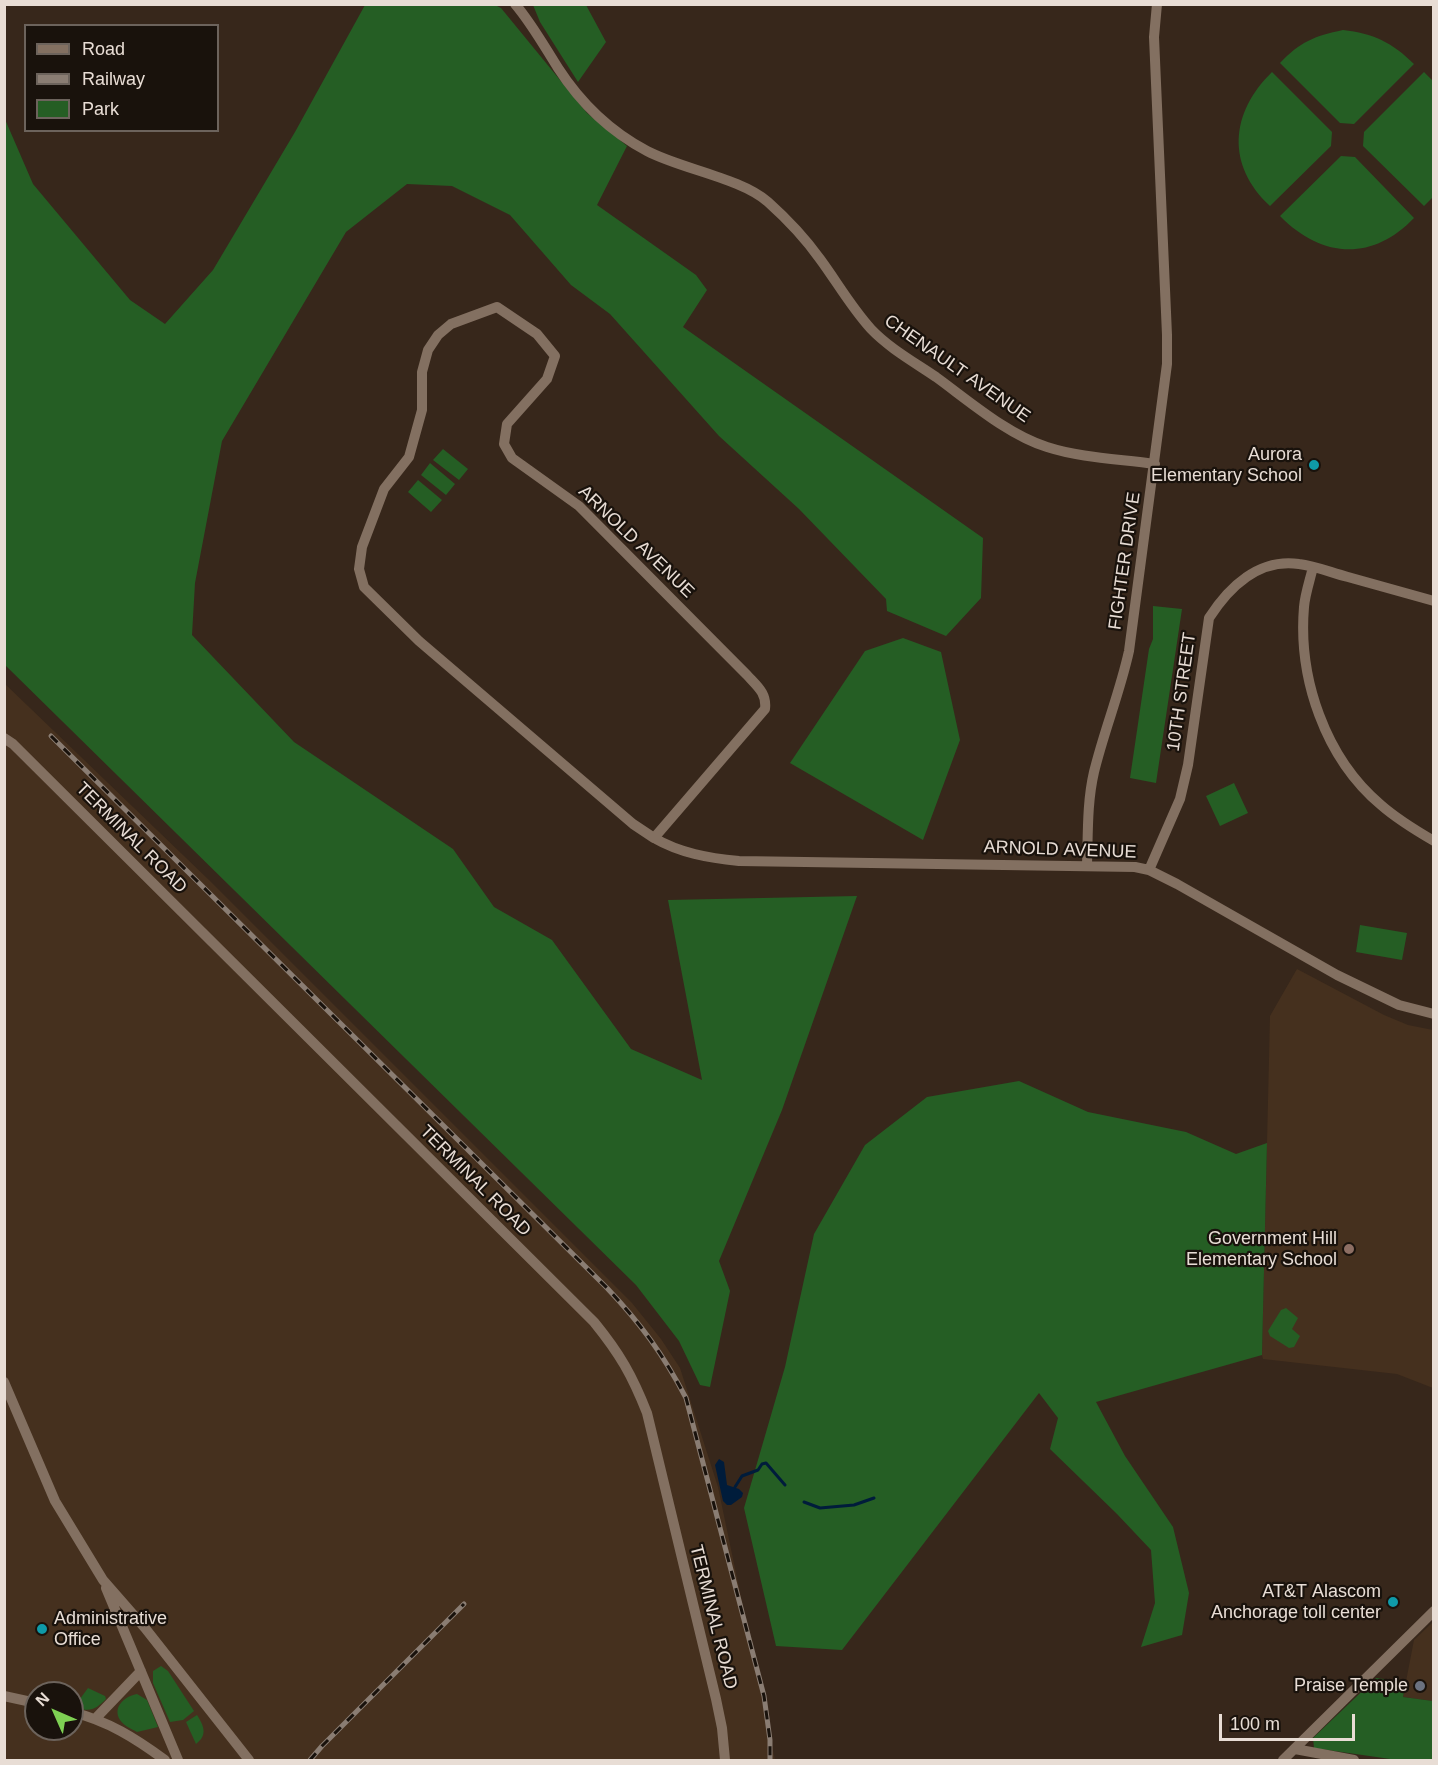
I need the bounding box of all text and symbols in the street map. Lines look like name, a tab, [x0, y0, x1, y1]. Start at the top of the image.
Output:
legend	[24, 24, 219, 132]
text: Road	[82, 39, 125, 59]
text: Railway	[82, 69, 145, 89]
text: Park	[82, 99, 119, 119]
street label: CHENAULT AVENUE	[880, 310, 1034, 428]
place label: Aurora Elementary School	[1151, 444, 1302, 486]
marker: Aurora Elementary School	[1307, 458, 1321, 472]
street label: ARNOLD AVENUE	[574, 481, 698, 603]
street label: FIGHTER DRIVE	[1105, 491, 1145, 631]
street label: 10TH STREET	[1163, 631, 1201, 753]
street label: TERMINAL ROAD	[71, 778, 191, 898]
street label: ARNOLD AVENUE	[983, 837, 1137, 863]
street label: TERMINAL ROAD	[415, 1121, 535, 1241]
place label: Government Hill Elementary School	[1186, 1228, 1337, 1270]
marker: Government Hill Elementary School	[1342, 1242, 1356, 1256]
street label: TERMINAL ROAD	[685, 1543, 741, 1691]
place label: AT&T Alascom Anchorage toll center	[1211, 1581, 1381, 1624]
marker: AT&T Alascom Anchorage toll center	[1386, 1595, 1400, 1609]
place label: Administrative Office	[54, 1608, 167, 1650]
marker: Administrative Office	[35, 1622, 49, 1636]
place label: Praise Temple	[1294, 1675, 1408, 1697]
marker: Praise Temple	[1413, 1679, 1427, 1693]
north arrow	[24, 1681, 84, 1741]
text: N	[32, 1689, 52, 1709]
scale bar	[1222, 1702, 1358, 1740]
text: 100 m	[1230, 1714, 1280, 1734]

